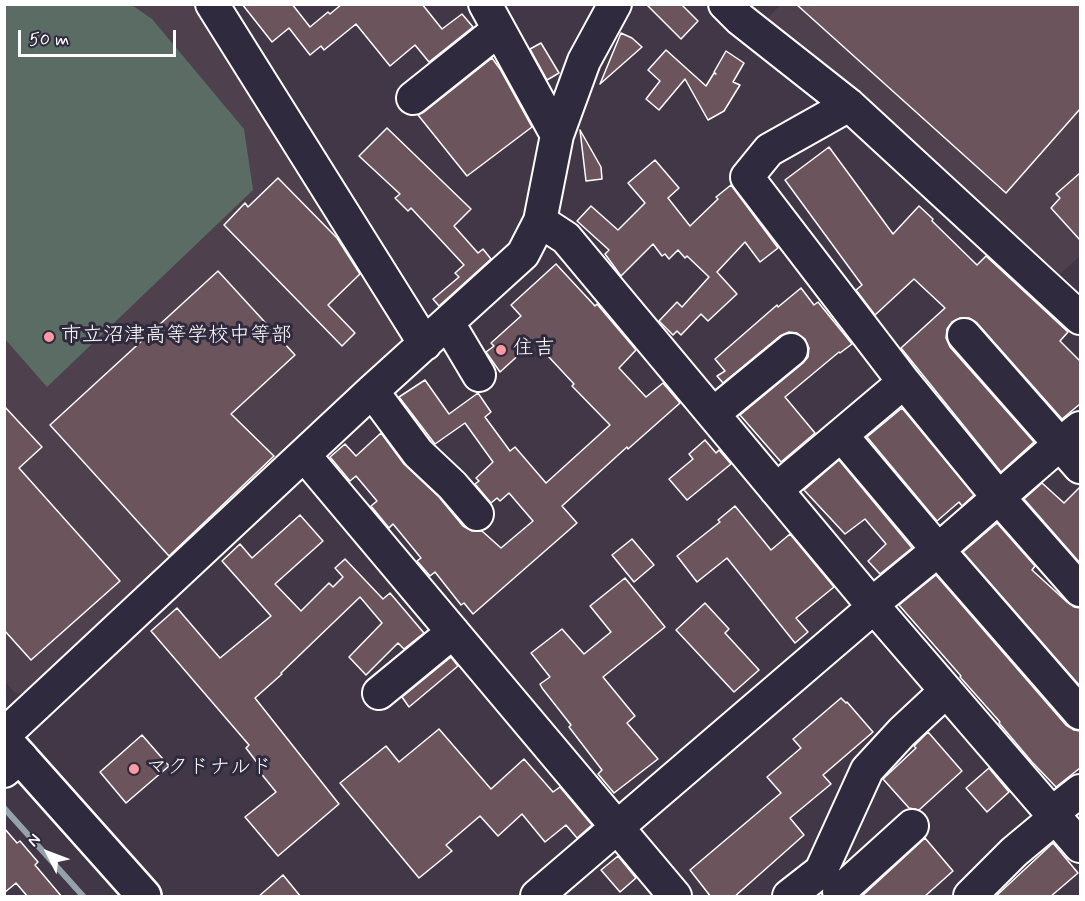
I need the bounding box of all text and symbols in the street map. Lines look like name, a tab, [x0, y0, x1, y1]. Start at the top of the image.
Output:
scale bar	[21, 18, 178, 56]
text: 50 m	[29, 28, 69, 52]
place label: 市立沼津高等学校中等部	[61, 324, 292, 350]
marker: 市立沼津高等学校中等部	[42, 330, 56, 344]
place label: 住吉	[513, 337, 555, 363]
marker: 住吉	[494, 343, 508, 357]
place label: マクドナルド	[146, 756, 272, 782]
marker: マクドナルド	[127, 762, 141, 776]
north arrow	[18, 823, 78, 883]
text: N	[23, 830, 46, 852]

